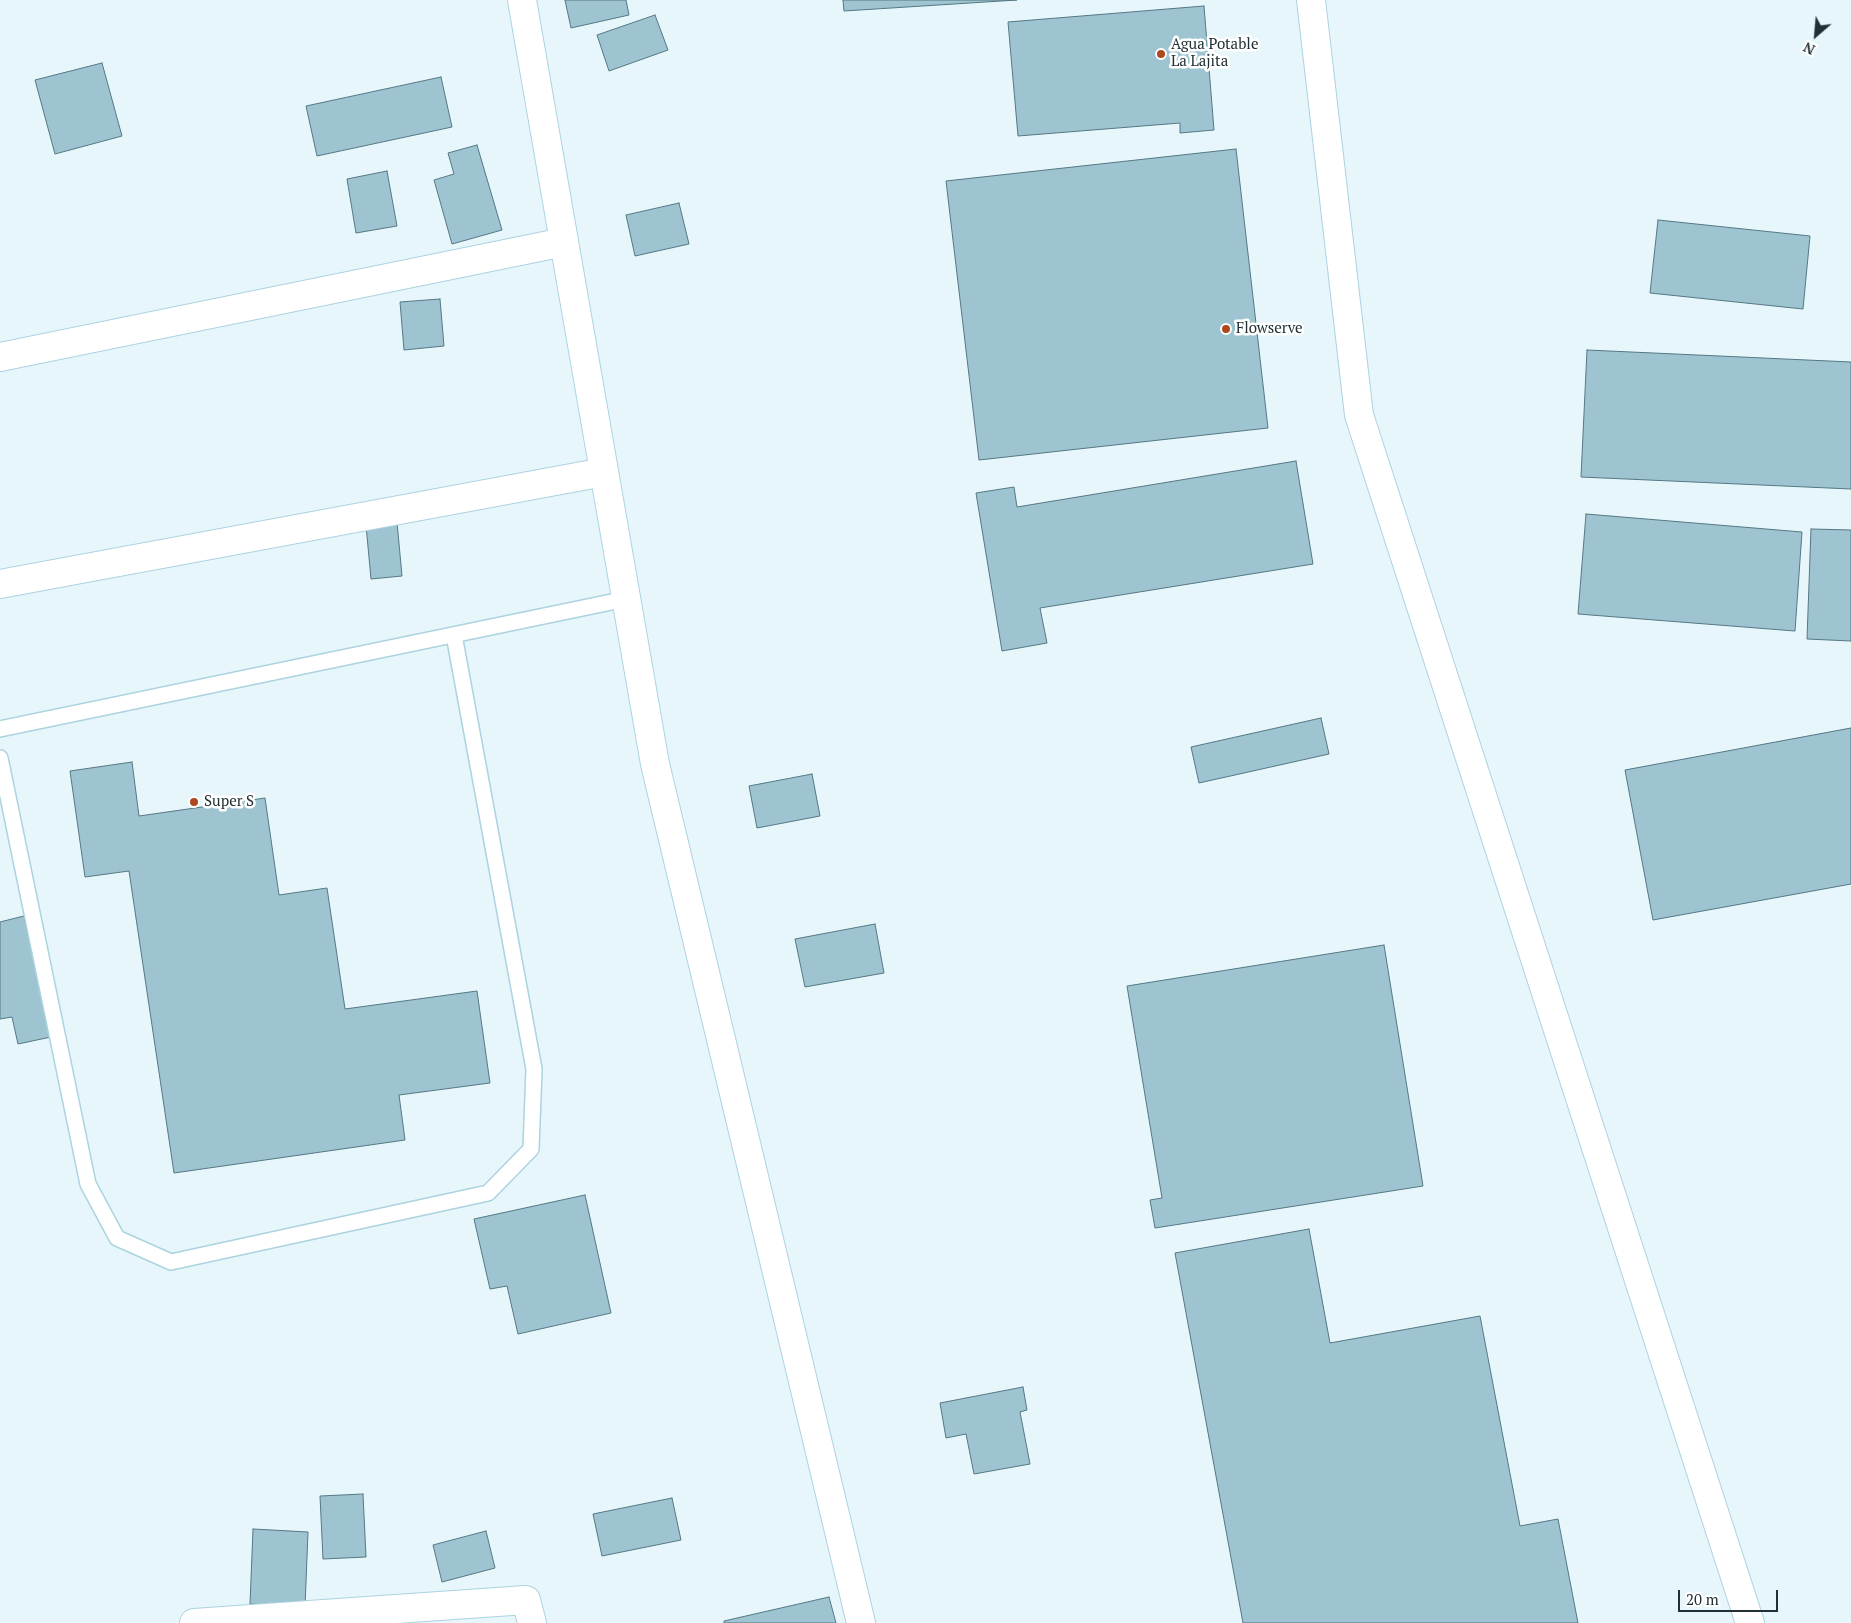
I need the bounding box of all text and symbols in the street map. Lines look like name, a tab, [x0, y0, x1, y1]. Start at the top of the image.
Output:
north arrow	[1791, 10, 1841, 60]
place label: Agua Potable La Lajita	[1171, 36, 1258, 71]
text: N	[1800, 38, 1818, 60]
marker: Agua Potable La Lajita	[1155, 48, 1167, 60]
place label: Flowserve	[1236, 320, 1303, 338]
marker: Flowserve	[1220, 323, 1232, 335]
place label: Super S	[204, 793, 254, 811]
marker: Super S	[188, 796, 200, 808]
scale bar	[1681, 1580, 1781, 1612]
text: 20 m	[1686, 1589, 1719, 1609]

